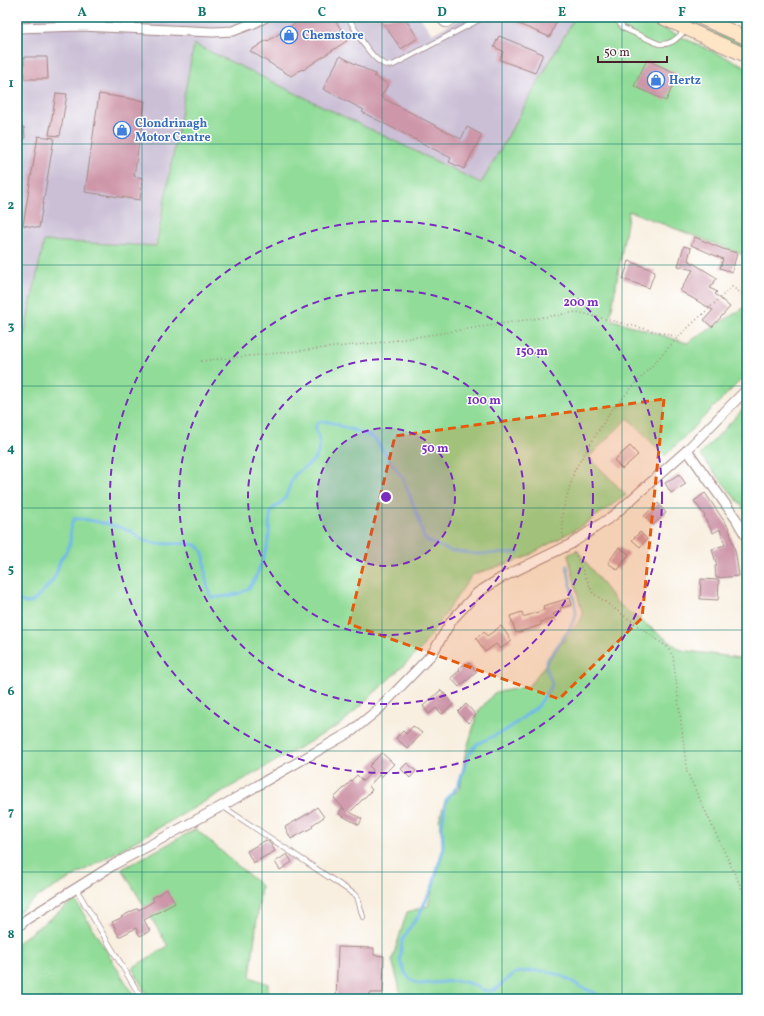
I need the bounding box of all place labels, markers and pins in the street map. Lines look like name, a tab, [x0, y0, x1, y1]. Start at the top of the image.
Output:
shop icon: Chemstore	[279, 25, 299, 45]
place label: Chemstore	[302, 28, 364, 44]
shop icon: Hertz	[646, 70, 666, 90]
place label: Hertz	[669, 73, 701, 89]
place label: Clondrinagh Motor Centre	[135, 116, 211, 146]
shop icon: Clondrinagh Motor Centre	[112, 120, 132, 140]
centre of rings	[379, 490, 393, 504]

